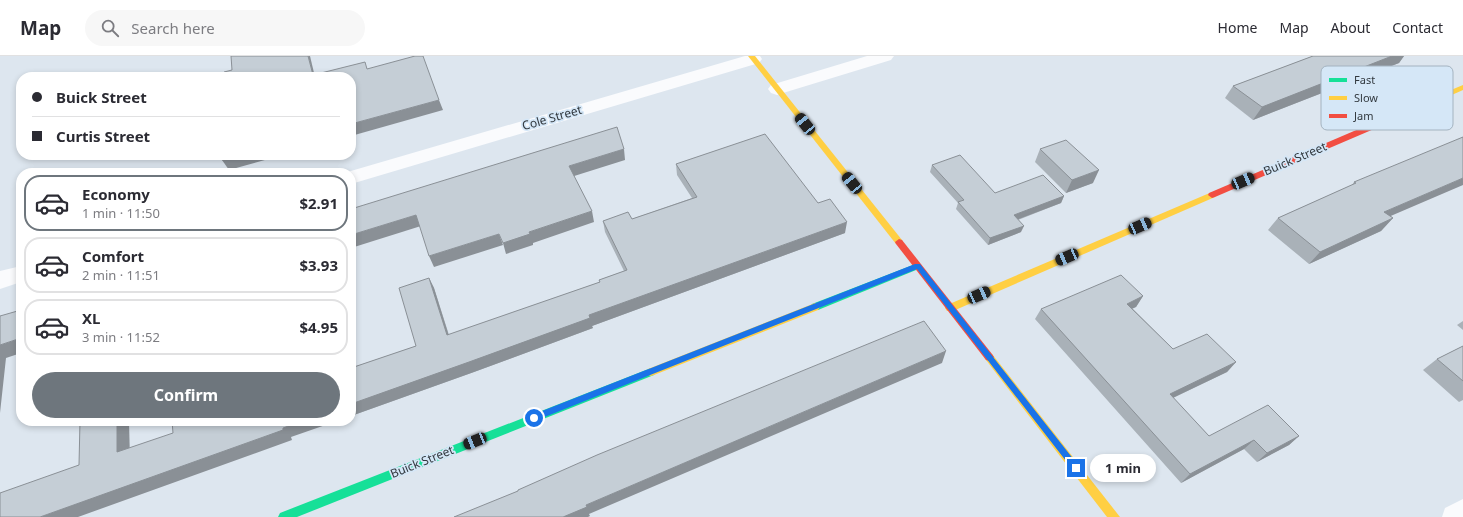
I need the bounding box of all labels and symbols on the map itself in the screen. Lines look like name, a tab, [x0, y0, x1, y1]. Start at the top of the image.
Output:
legend	[1321, 66, 1453, 130]
text: Fast	[1354, 72, 1375, 87]
text: Slow	[1354, 90, 1378, 105]
street label: Cole Street	[520, 101, 584, 134]
text: Jam	[1353, 108, 1373, 123]
car	[793, 111, 817, 137]
street label: Buick Street	[1261, 137, 1330, 179]
car	[840, 170, 864, 196]
car	[1230, 171, 1256, 191]
car	[1127, 216, 1153, 236]
car	[1054, 247, 1080, 267]
car	[966, 285, 992, 305]
route start	[525, 409, 543, 427]
car	[462, 431, 488, 451]
street label: Buick Street	[388, 441, 457, 482]
callout: 1 min	[1090, 454, 1156, 482]
route end	[1067, 459, 1085, 477]

